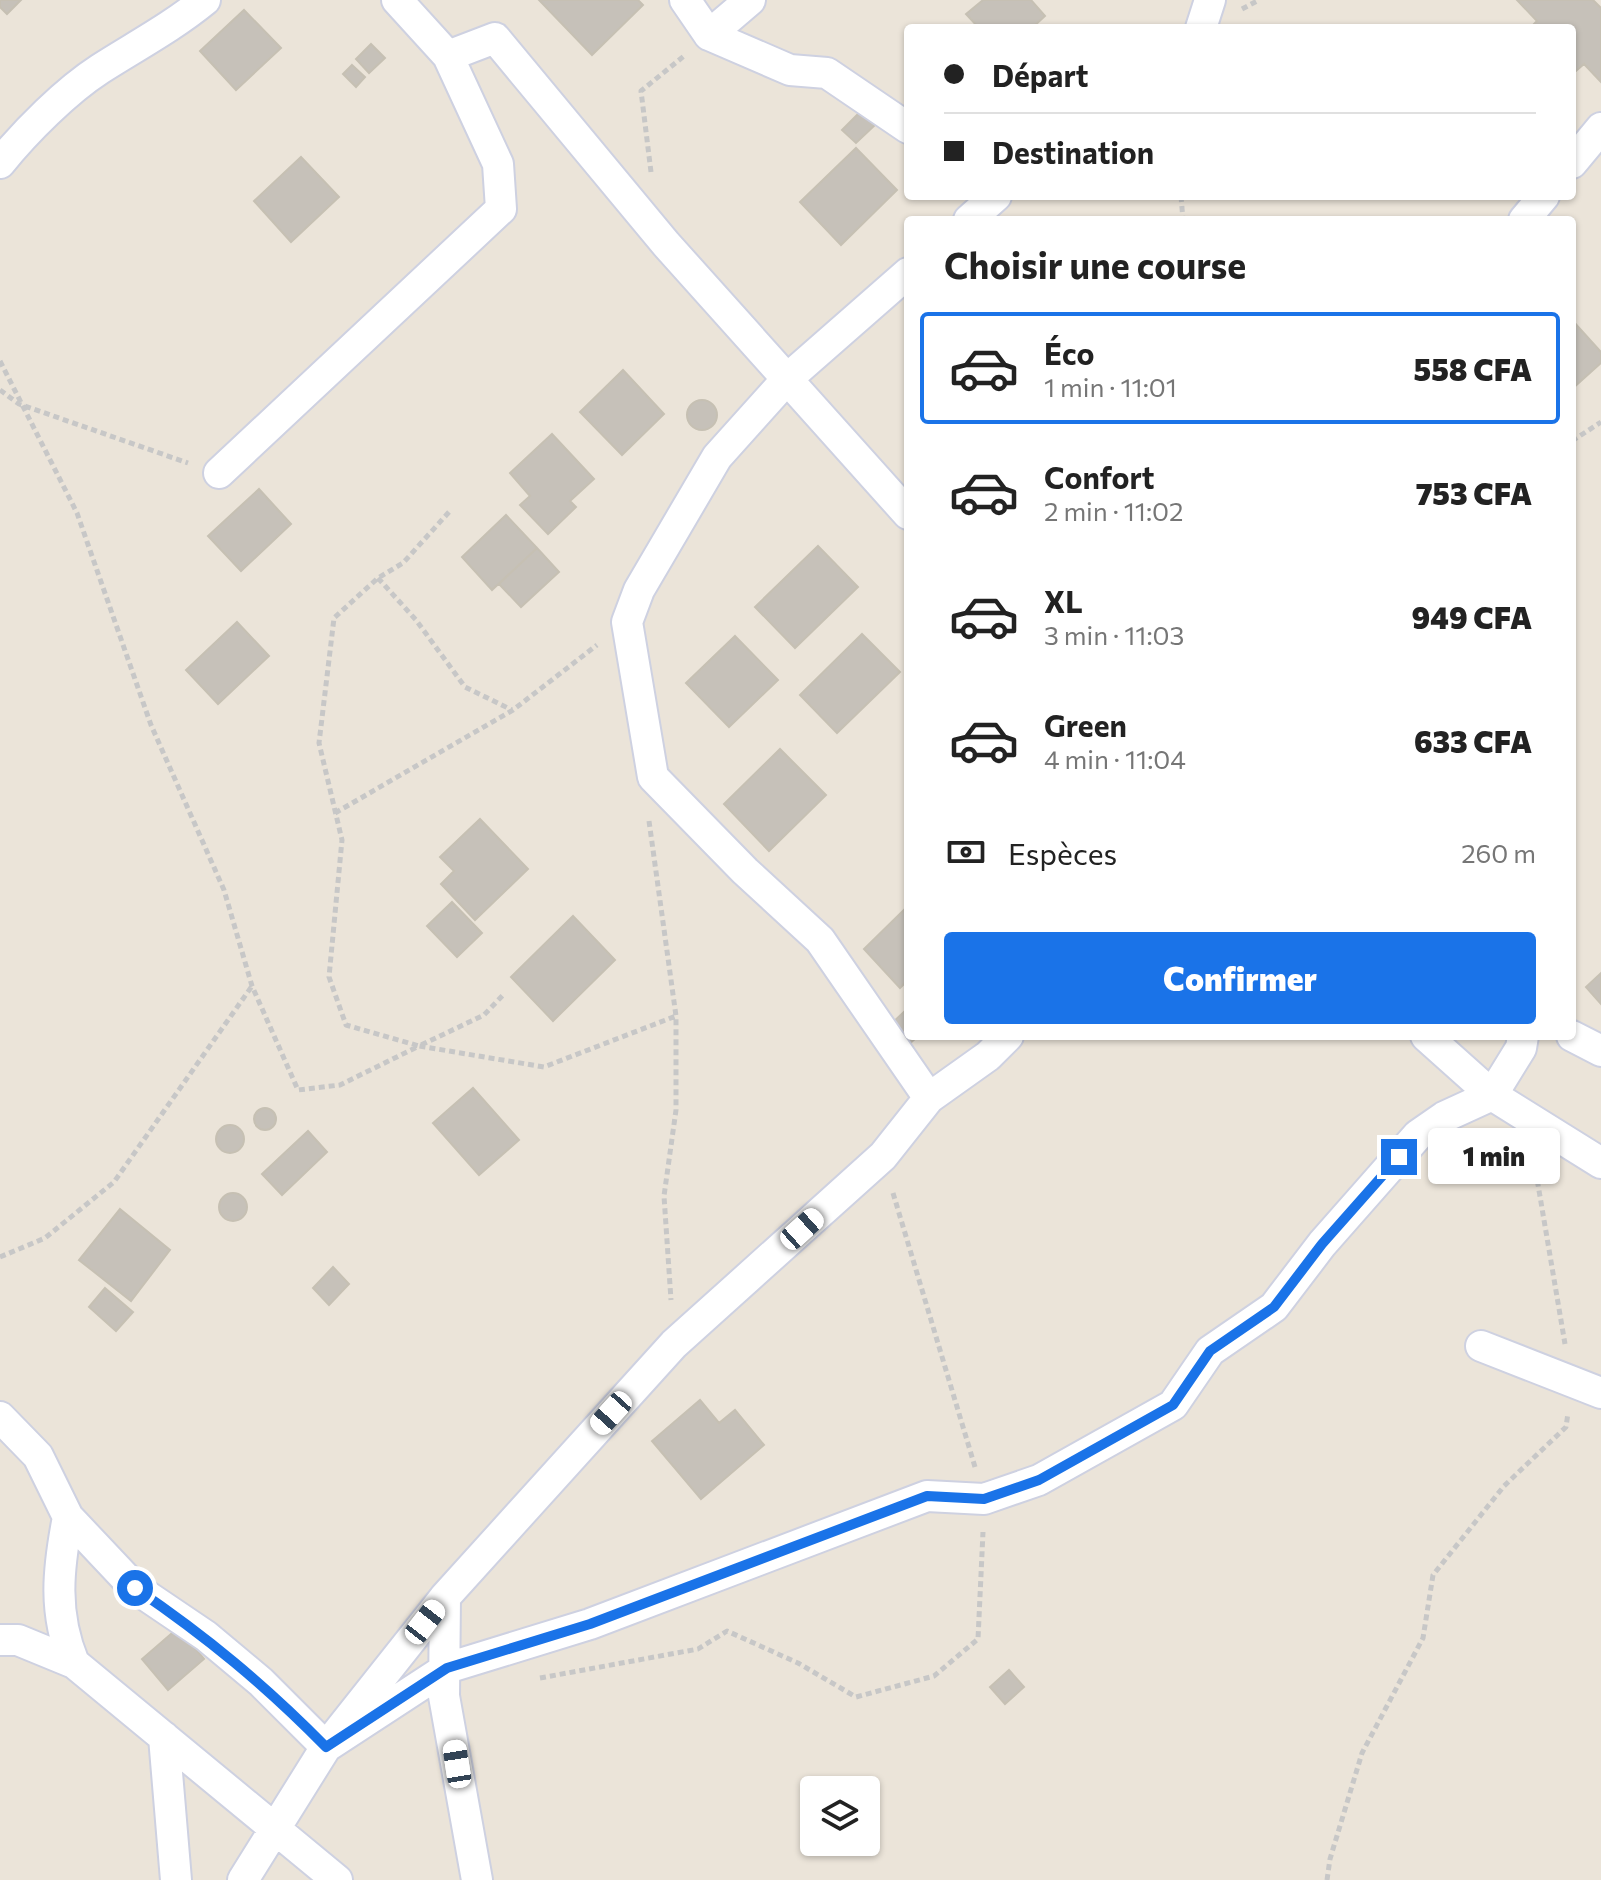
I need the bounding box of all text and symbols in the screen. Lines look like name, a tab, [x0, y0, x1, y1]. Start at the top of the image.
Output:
text: Départ	[992, 56, 1088, 93]
text: Destination	[992, 133, 1154, 170]
text: Choisir une course	[944, 242, 1246, 286]
icon: car	[948, 332, 1020, 404]
text: Éco	[1044, 334, 1094, 371]
text: 558 CFA	[1414, 350, 1532, 387]
text: 1 min · 11:01	[1044, 371, 1177, 402]
icon: car	[948, 456, 1020, 528]
text: Confort	[1044, 458, 1155, 495]
text: 753 CFA	[1416, 474, 1532, 511]
text: 2 min · 11:02	[1044, 495, 1183, 526]
icon: car	[948, 580, 1020, 652]
text: XL	[1044, 582, 1083, 619]
text: 949 CFA	[1412, 598, 1532, 635]
text: 3 min · 11:03	[1044, 619, 1184, 650]
icon: car	[948, 704, 1020, 776]
text: Green	[1044, 706, 1127, 743]
text: 633 CFA	[1414, 722, 1532, 759]
text: 4 min · 11:04	[1044, 743, 1186, 774]
icon: cash	[944, 830, 988, 874]
text: Espèces	[1008, 834, 1117, 871]
text: 260 m	[1461, 837, 1536, 868]
button: Confirmer	[944, 932, 1536, 1024]
callout: 1 min	[1427, 1129, 1559, 1185]
route end	[1381, 1139, 1417, 1175]
text: 1 min	[1463, 1140, 1525, 1171]
car	[776, 1204, 828, 1254]
car	[586, 1387, 636, 1439]
route start	[117, 1570, 153, 1606]
car	[401, 1596, 449, 1648]
car	[441, 1738, 473, 1790]
map controls	[800, 1776, 880, 1856]
button: layers	[800, 1776, 880, 1856]

